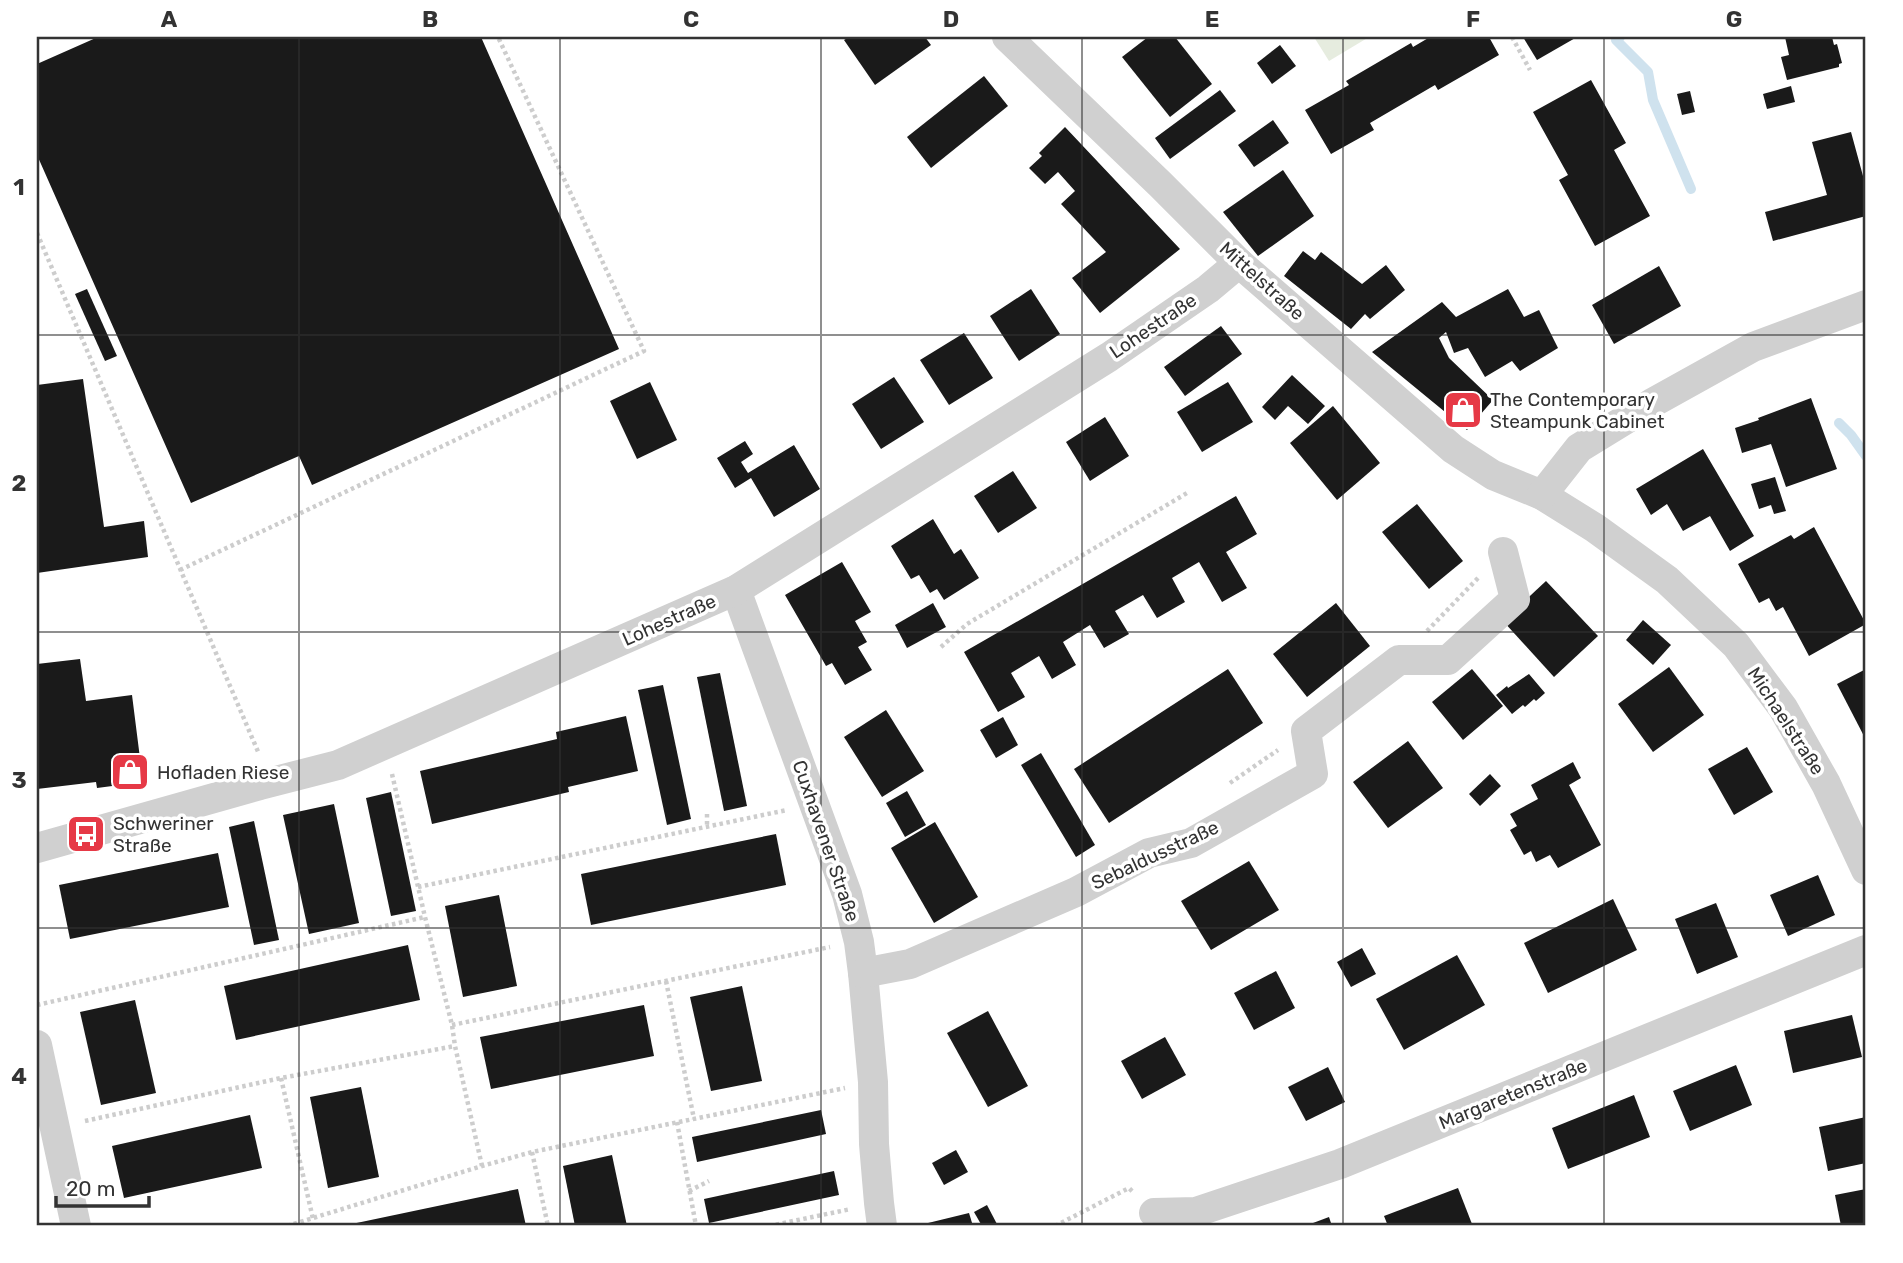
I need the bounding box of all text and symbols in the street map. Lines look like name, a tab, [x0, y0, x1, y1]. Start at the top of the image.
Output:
text: A	[161, 5, 178, 33]
text: B	[422, 5, 438, 33]
text: C	[683, 5, 699, 33]
text: D	[943, 5, 959, 33]
text: E	[1205, 5, 1219, 33]
text: F	[1466, 5, 1480, 33]
text: G	[1726, 5, 1742, 33]
text: 1	[13, 173, 25, 201]
street label: Mittelstraße	[1215, 237, 1309, 325]
street label: Lohestraße	[1105, 288, 1201, 364]
place label: The Contemporary Steampunk Cabinet	[1490, 388, 1665, 433]
shop icon: The Contemporary Steampunk Cabinet	[1442, 389, 1484, 431]
text: 2	[12, 469, 26, 497]
street label: Lohestraße	[619, 589, 719, 651]
street label: Michaelstraße	[1743, 663, 1829, 779]
shop icon: Hofladen Riese	[109, 751, 151, 793]
street label: Cuxhavener Straße	[788, 757, 864, 925]
place label: Hofladen Riese	[157, 761, 289, 784]
text: 3	[11, 766, 27, 794]
place label: Schweriner Straße	[113, 812, 214, 857]
bus stop icon: Schweriner Straße	[65, 813, 107, 855]
street label: Sebaldusstraße	[1088, 815, 1222, 895]
street label: Margaretenstraße	[1435, 1054, 1591, 1134]
text: 4	[11, 1062, 27, 1090]
scale bar	[56, 1165, 149, 1209]
text: 20 m	[66, 1176, 115, 1201]

